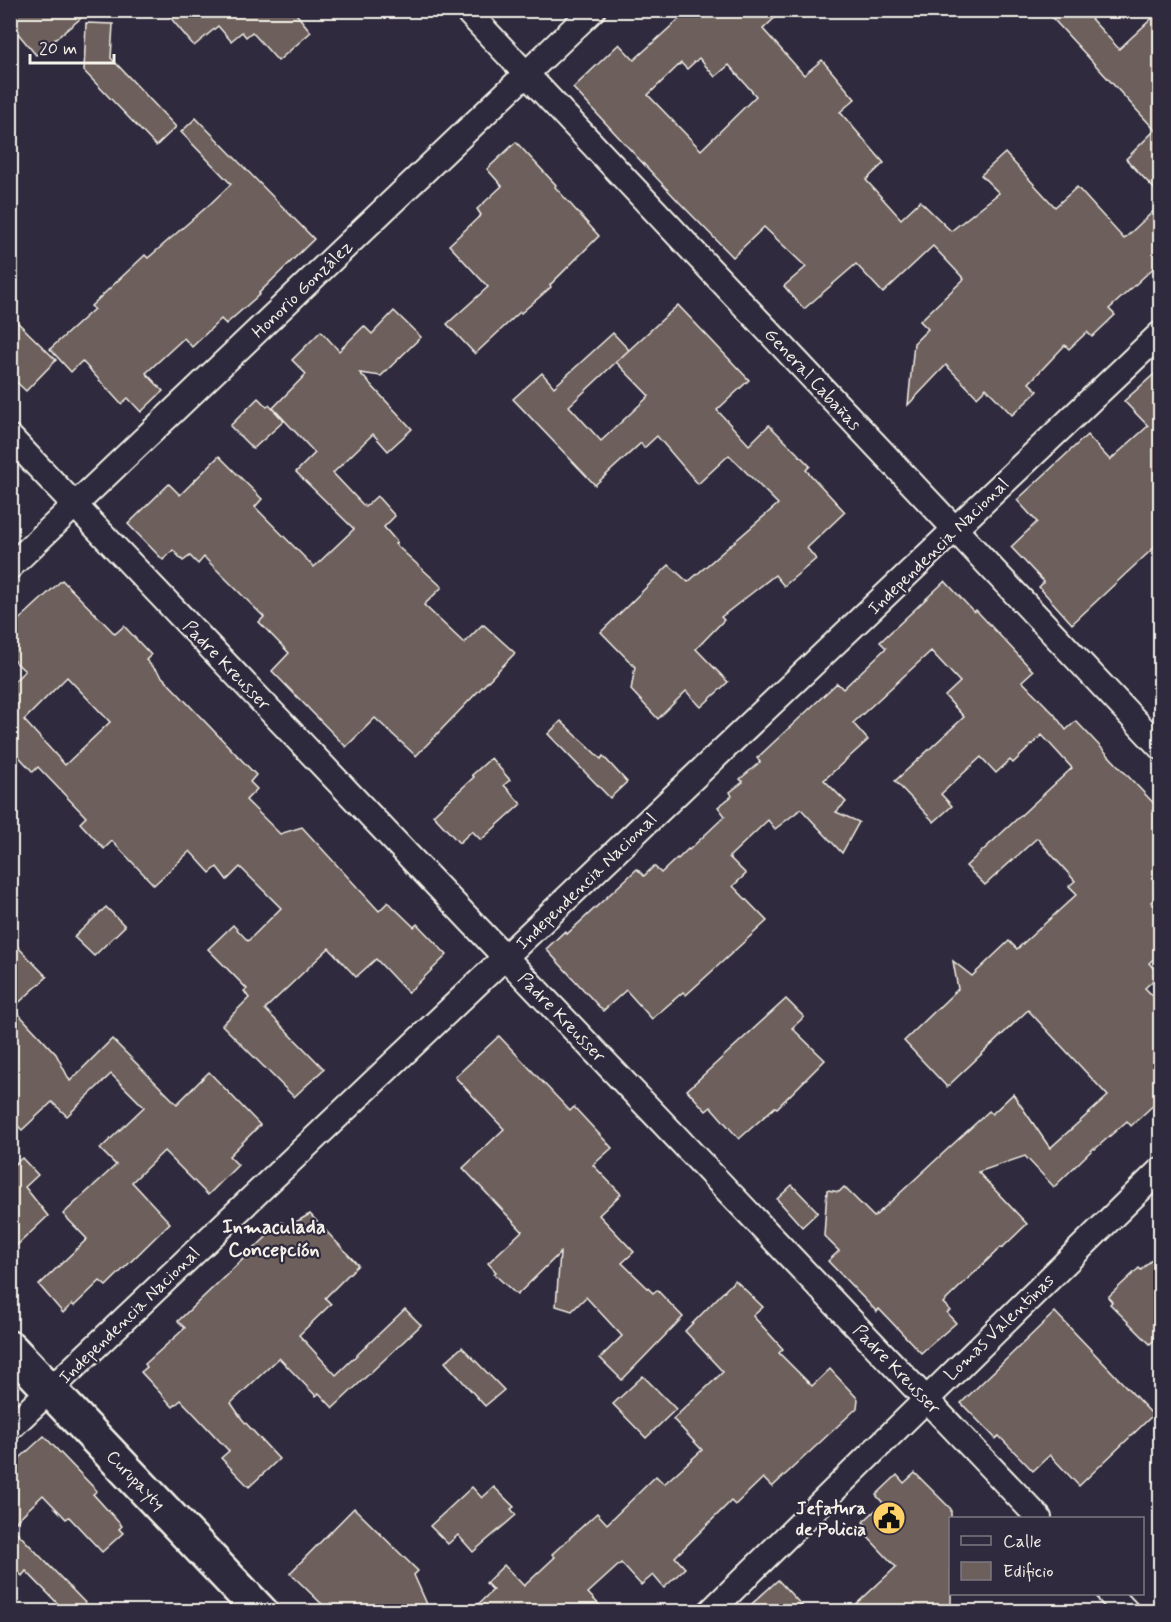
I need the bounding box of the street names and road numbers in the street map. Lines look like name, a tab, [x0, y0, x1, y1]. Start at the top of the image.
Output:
street label: Honorio González	[247, 235, 359, 344]
street label: General Cabañas	[758, 323, 866, 436]
street label: Independencia Nacional	[863, 473, 1014, 620]
street label: Padre Kreusser	[177, 616, 276, 716]
street label: Independencia Nacional	[511, 808, 662, 955]
street label: Padre Kreusser	[512, 968, 611, 1068]
street label: Independencia Nacional	[54, 1242, 205, 1389]
street label: Lomas Valentinas	[939, 1269, 1060, 1386]
street label: Padre Kreusser	[847, 1320, 946, 1420]
street label: Curupayty	[100, 1445, 170, 1516]

